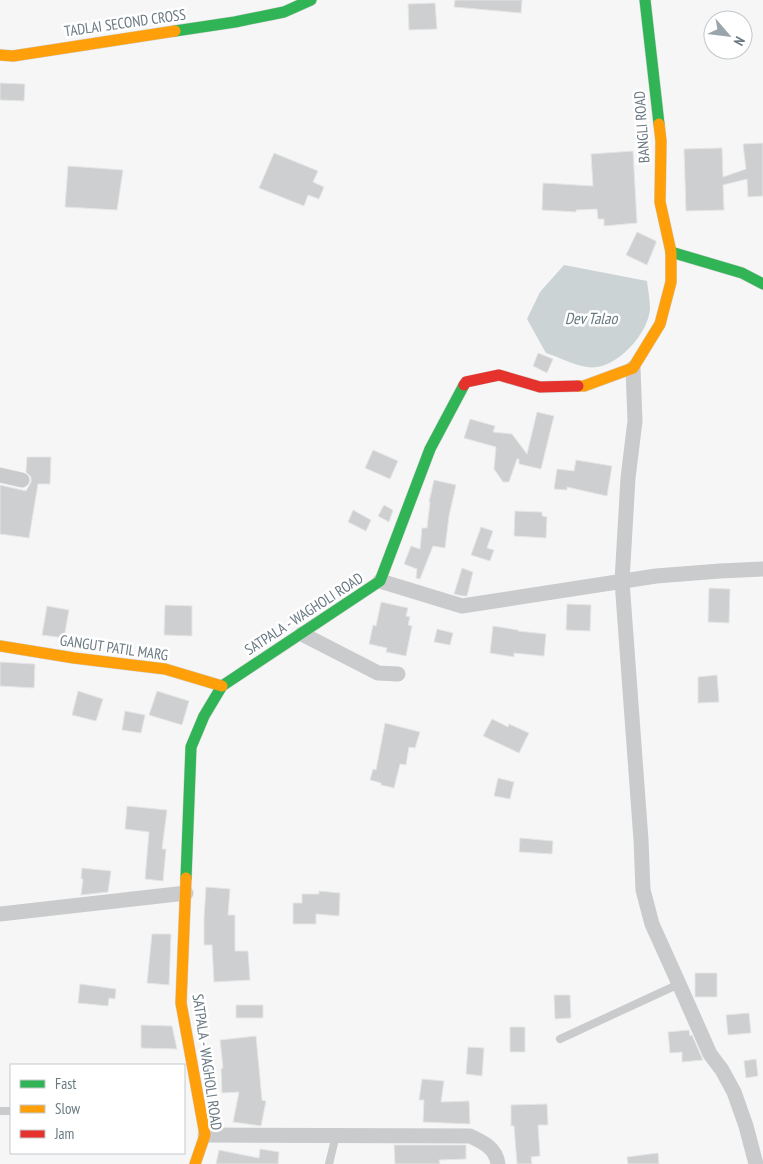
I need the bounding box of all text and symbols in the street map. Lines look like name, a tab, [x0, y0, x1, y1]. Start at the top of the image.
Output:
street label: TADLAI SECOND CROSS	[63, 5, 187, 40]
north arrow	[703, 10, 753, 60]
text: N	[730, 34, 749, 49]
street label: BANGLI ROAD	[629, 90, 653, 164]
water label: Dev Talao	[565, 308, 618, 328]
street label: SATPALA - WAGHOLI ROAD	[241, 568, 367, 659]
street label: GANGUT PATIL MARG	[59, 630, 170, 665]
street label: SATPALA - WAGHOLI ROAD	[189, 993, 226, 1131]
legend	[10, 1064, 185, 1154]
text: Fast	[55, 1074, 76, 1093]
text: Slow	[55, 1099, 80, 1118]
text: Jam	[54, 1124, 74, 1143]

